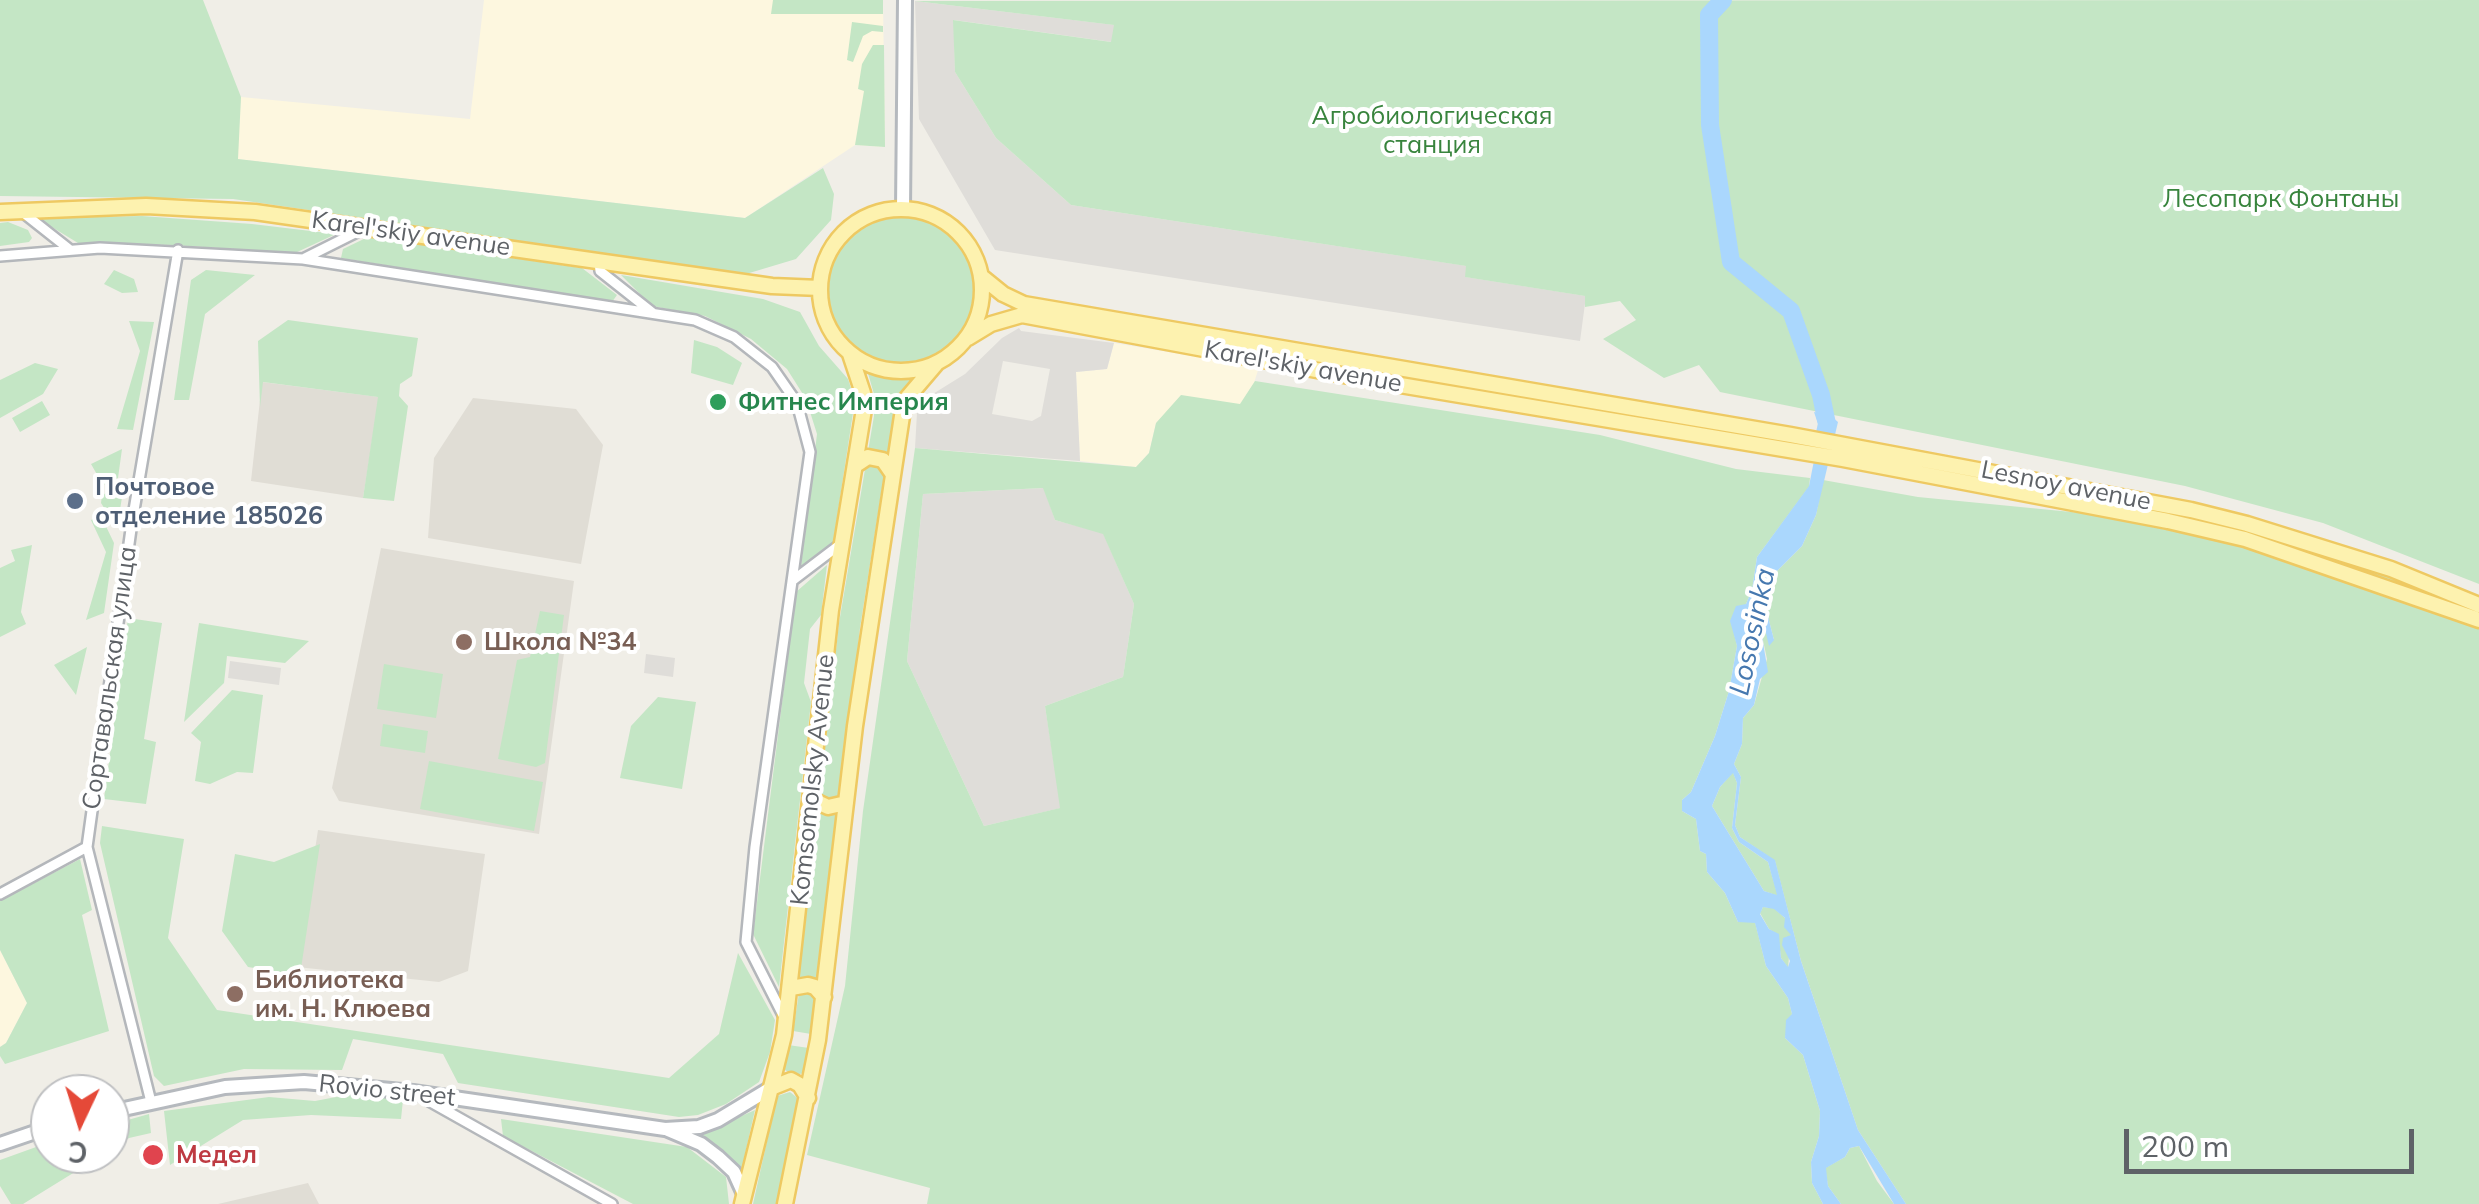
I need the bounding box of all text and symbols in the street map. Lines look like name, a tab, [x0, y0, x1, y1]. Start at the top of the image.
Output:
park label: Агробиологическая станция	[1311, 101, 1553, 160]
park label: Лесопарк Фонтаны	[2163, 184, 2399, 214]
street label: Karel'skiy avenue	[310, 205, 512, 263]
street label: Karel'skiy avenue	[1202, 335, 1404, 399]
place label: Фитнес Империя	[738, 387, 949, 417]
marker: Фитнес Империя	[707, 391, 729, 413]
street label: Lesnoy avenue	[1979, 455, 2153, 517]
place label: Почтовое отделение 185026	[95, 472, 323, 531]
marker: Почтовое отделение 185026	[64, 490, 86, 512]
street label: Сортавальская улица	[77, 545, 143, 811]
water label: Lososinka	[1723, 565, 1783, 699]
place label: Школа №34	[484, 627, 636, 657]
marker: Школа №34	[453, 631, 475, 653]
street label: Komsomolsky Avenue	[785, 653, 841, 907]
place label: Библиотека им. Н. Клюева	[255, 965, 431, 1024]
marker: Библиотека им. Н. Клюева	[224, 983, 246, 1005]
street label: Rovio street	[317, 1069, 457, 1113]
north arrow	[30, 1074, 130, 1174]
scale bar	[2129, 1109, 2419, 1171]
text: 200 m	[2141, 1127, 2229, 1165]
text: С	[67, 1134, 89, 1171]
place label: Медел	[176, 1140, 257, 1170]
marker: Медел	[140, 1142, 166, 1168]

